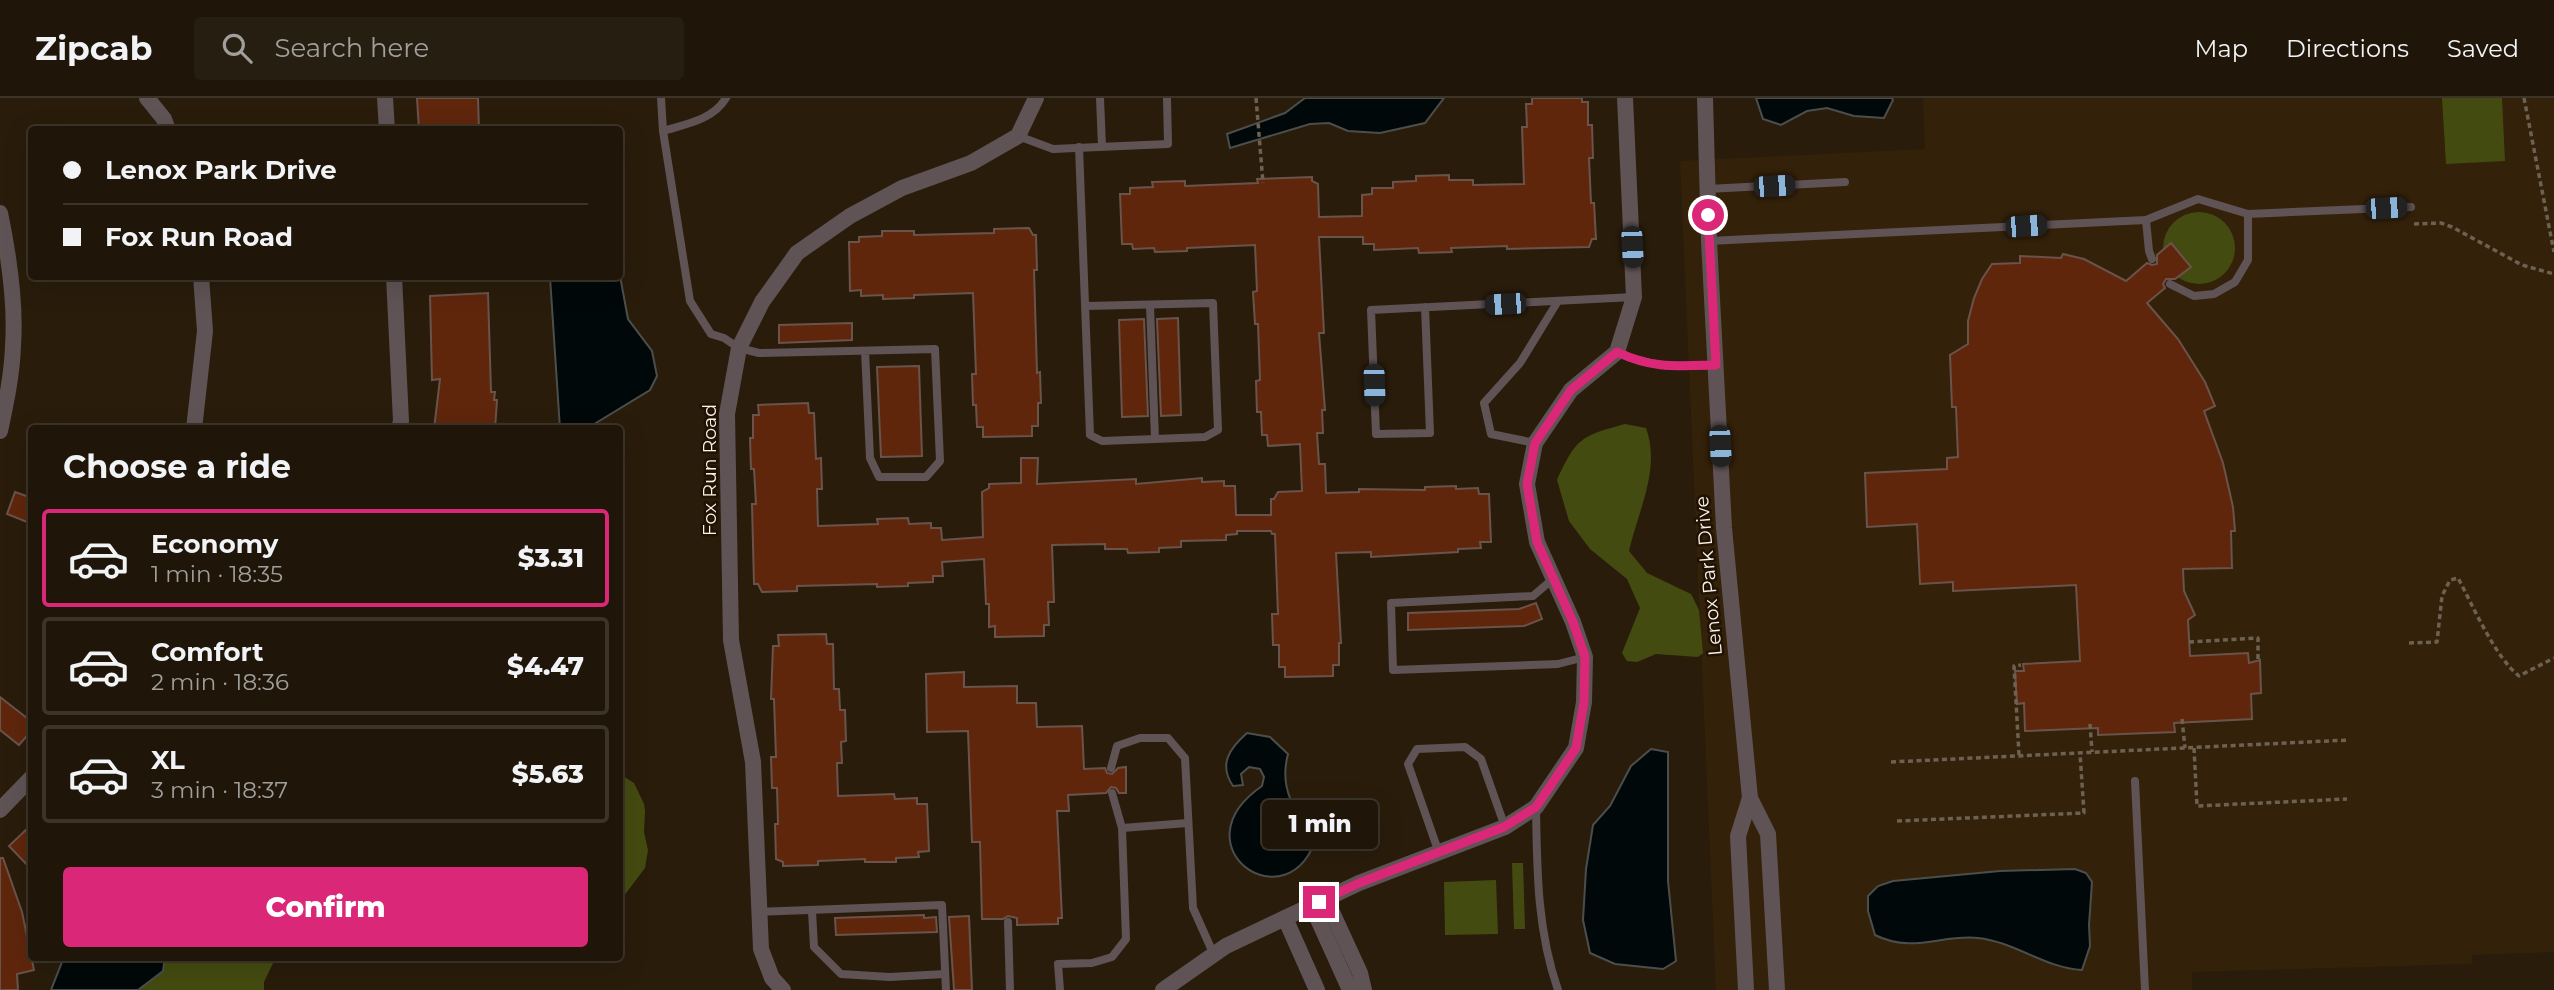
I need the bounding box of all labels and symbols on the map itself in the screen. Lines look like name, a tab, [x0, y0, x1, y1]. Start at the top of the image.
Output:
car	[1753, 174, 1796, 198]
car	[2365, 196, 2408, 220]
route start	[1692, 199, 1724, 231]
car	[2005, 214, 2048, 238]
car	[1621, 225, 1644, 269]
car	[1484, 292, 1527, 316]
car	[1363, 364, 1386, 406]
street label: Fox Run Road	[698, 404, 721, 536]
car	[1709, 424, 1732, 468]
street label: Lenox Park Drive	[1690, 495, 1727, 657]
callout: 1 min	[1261, 800, 1377, 850]
route end	[1303, 886, 1335, 918]

